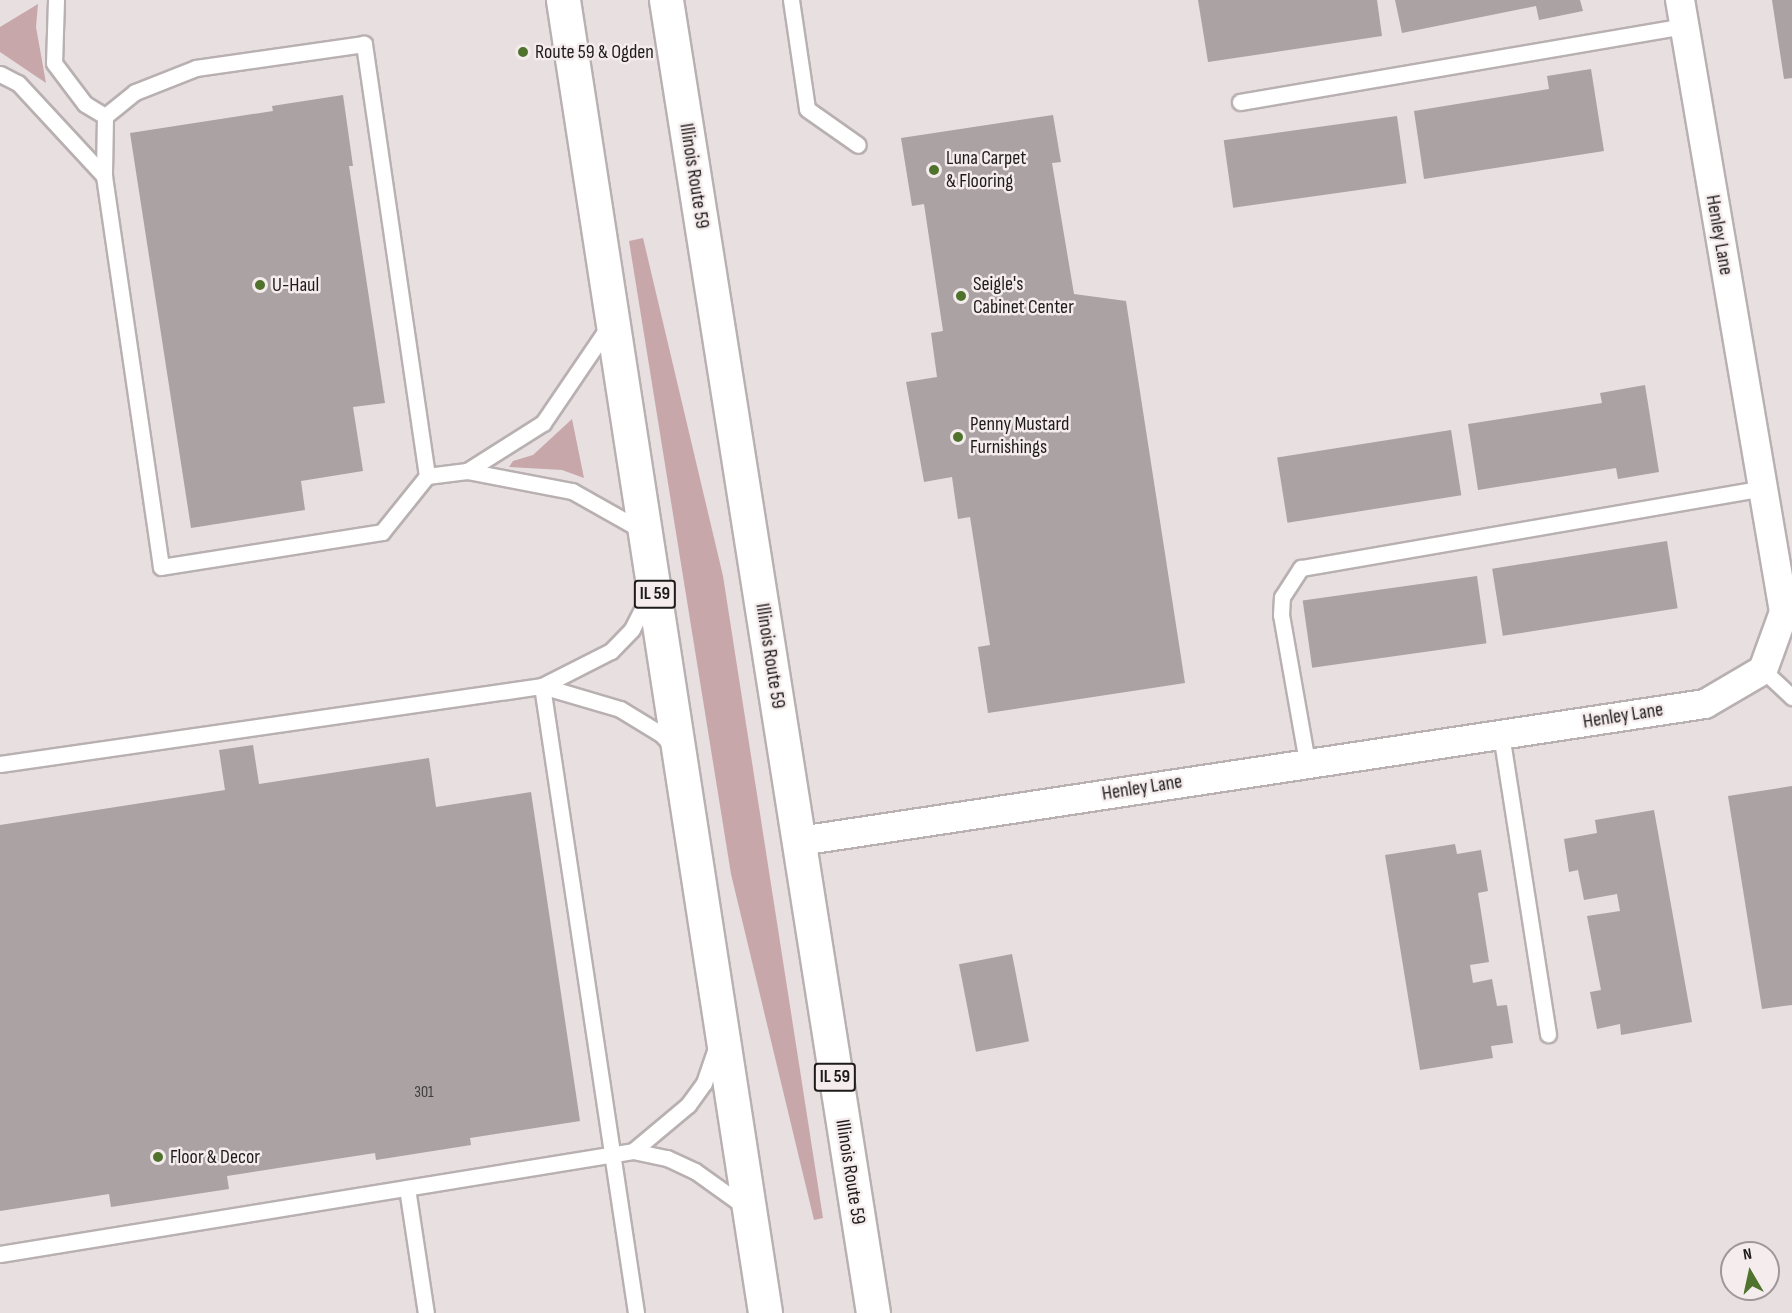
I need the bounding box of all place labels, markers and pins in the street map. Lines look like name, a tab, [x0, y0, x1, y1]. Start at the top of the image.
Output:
place label: Route 59 & Ogden	[535, 40, 654, 64]
marker: Route 59 & Ogden	[516, 45, 530, 59]
place label: Luna Carpet & Flooring	[946, 146, 1026, 193]
marker: Luna Carpet & Flooring	[927, 163, 941, 177]
place label: Seigle's Cabinet Center	[973, 272, 1074, 319]
place label: U-Haul	[272, 273, 319, 297]
marker: U-Haul	[253, 278, 267, 292]
marker: Seigle's Cabinet Center	[954, 289, 968, 303]
place label: Penny Mustard Furnishings	[970, 413, 1069, 460]
marker: Penny Mustard Furnishings	[951, 430, 965, 444]
place label: Floor & Decor	[170, 1145, 260, 1169]
marker: Floor & Decor	[151, 1150, 165, 1164]

